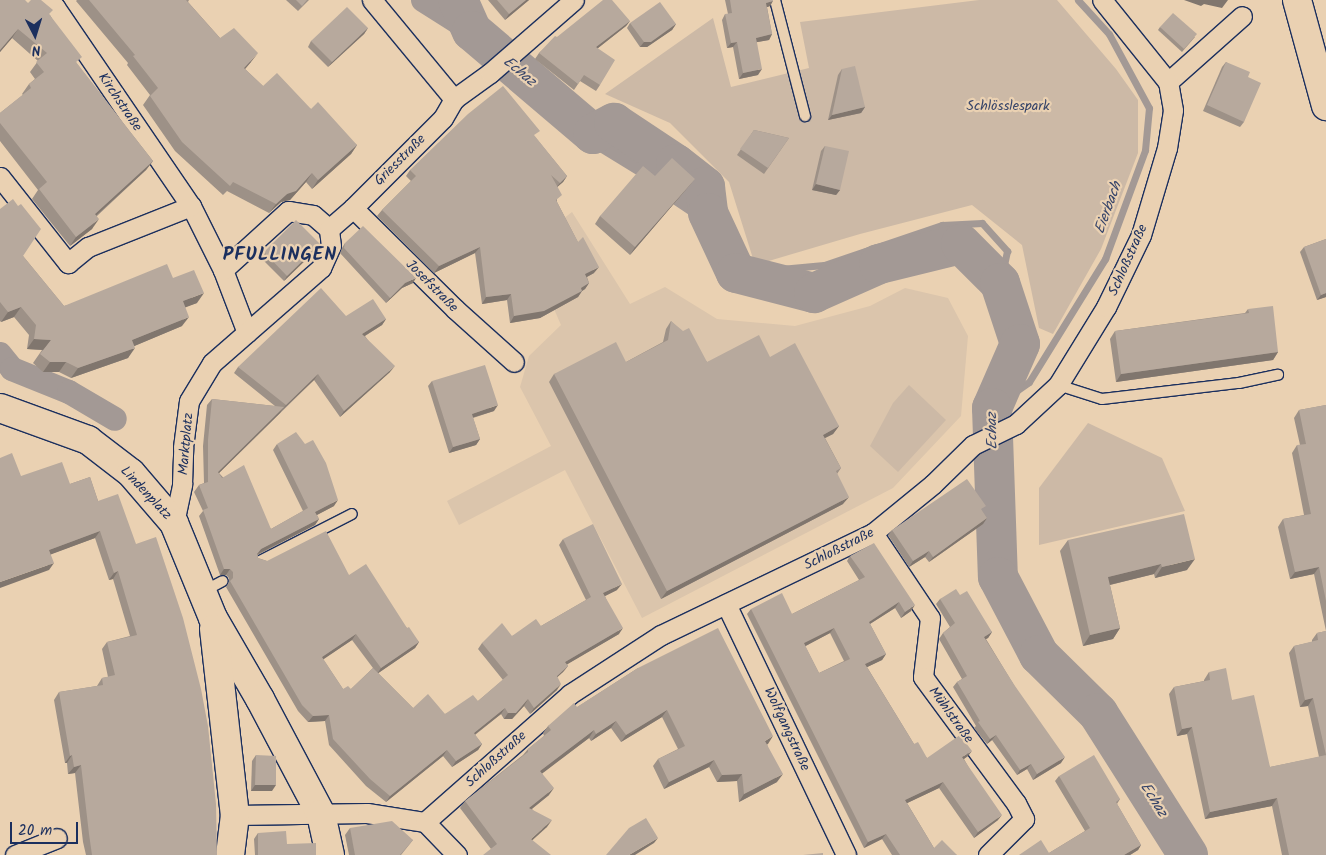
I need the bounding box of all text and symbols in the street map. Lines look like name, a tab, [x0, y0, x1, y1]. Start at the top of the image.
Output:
north arrow	[10, 10, 60, 60]
text: N	[31, 39, 42, 61]
water label: Echaz	[499, 53, 539, 91]
street label: Kirchstraße	[94, 70, 146, 134]
park label: Schlösslespark	[966, 98, 1050, 114]
street label: Griesstraße	[371, 131, 429, 189]
water label: Eierbach	[1091, 180, 1127, 236]
street label: Schloßstraße	[1105, 222, 1151, 298]
district label: PFULLINGEN	[222, 245, 338, 267]
street label: Josefstraße	[402, 256, 462, 316]
street label: Marktplatz	[175, 412, 197, 476]
water label: Echaz	[984, 412, 1002, 450]
street label: Lindenplatz	[117, 463, 175, 523]
street label: Schloßstraße	[801, 524, 877, 574]
street label: Mühlstraße	[925, 683, 977, 747]
street label: Wolfgangstraße	[760, 684, 814, 774]
street label: Schloßstraße	[462, 727, 530, 791]
water label: Echaz	[1136, 779, 1170, 821]
scale bar	[12, 812, 80, 844]
text: 20 m	[18, 819, 52, 843]

